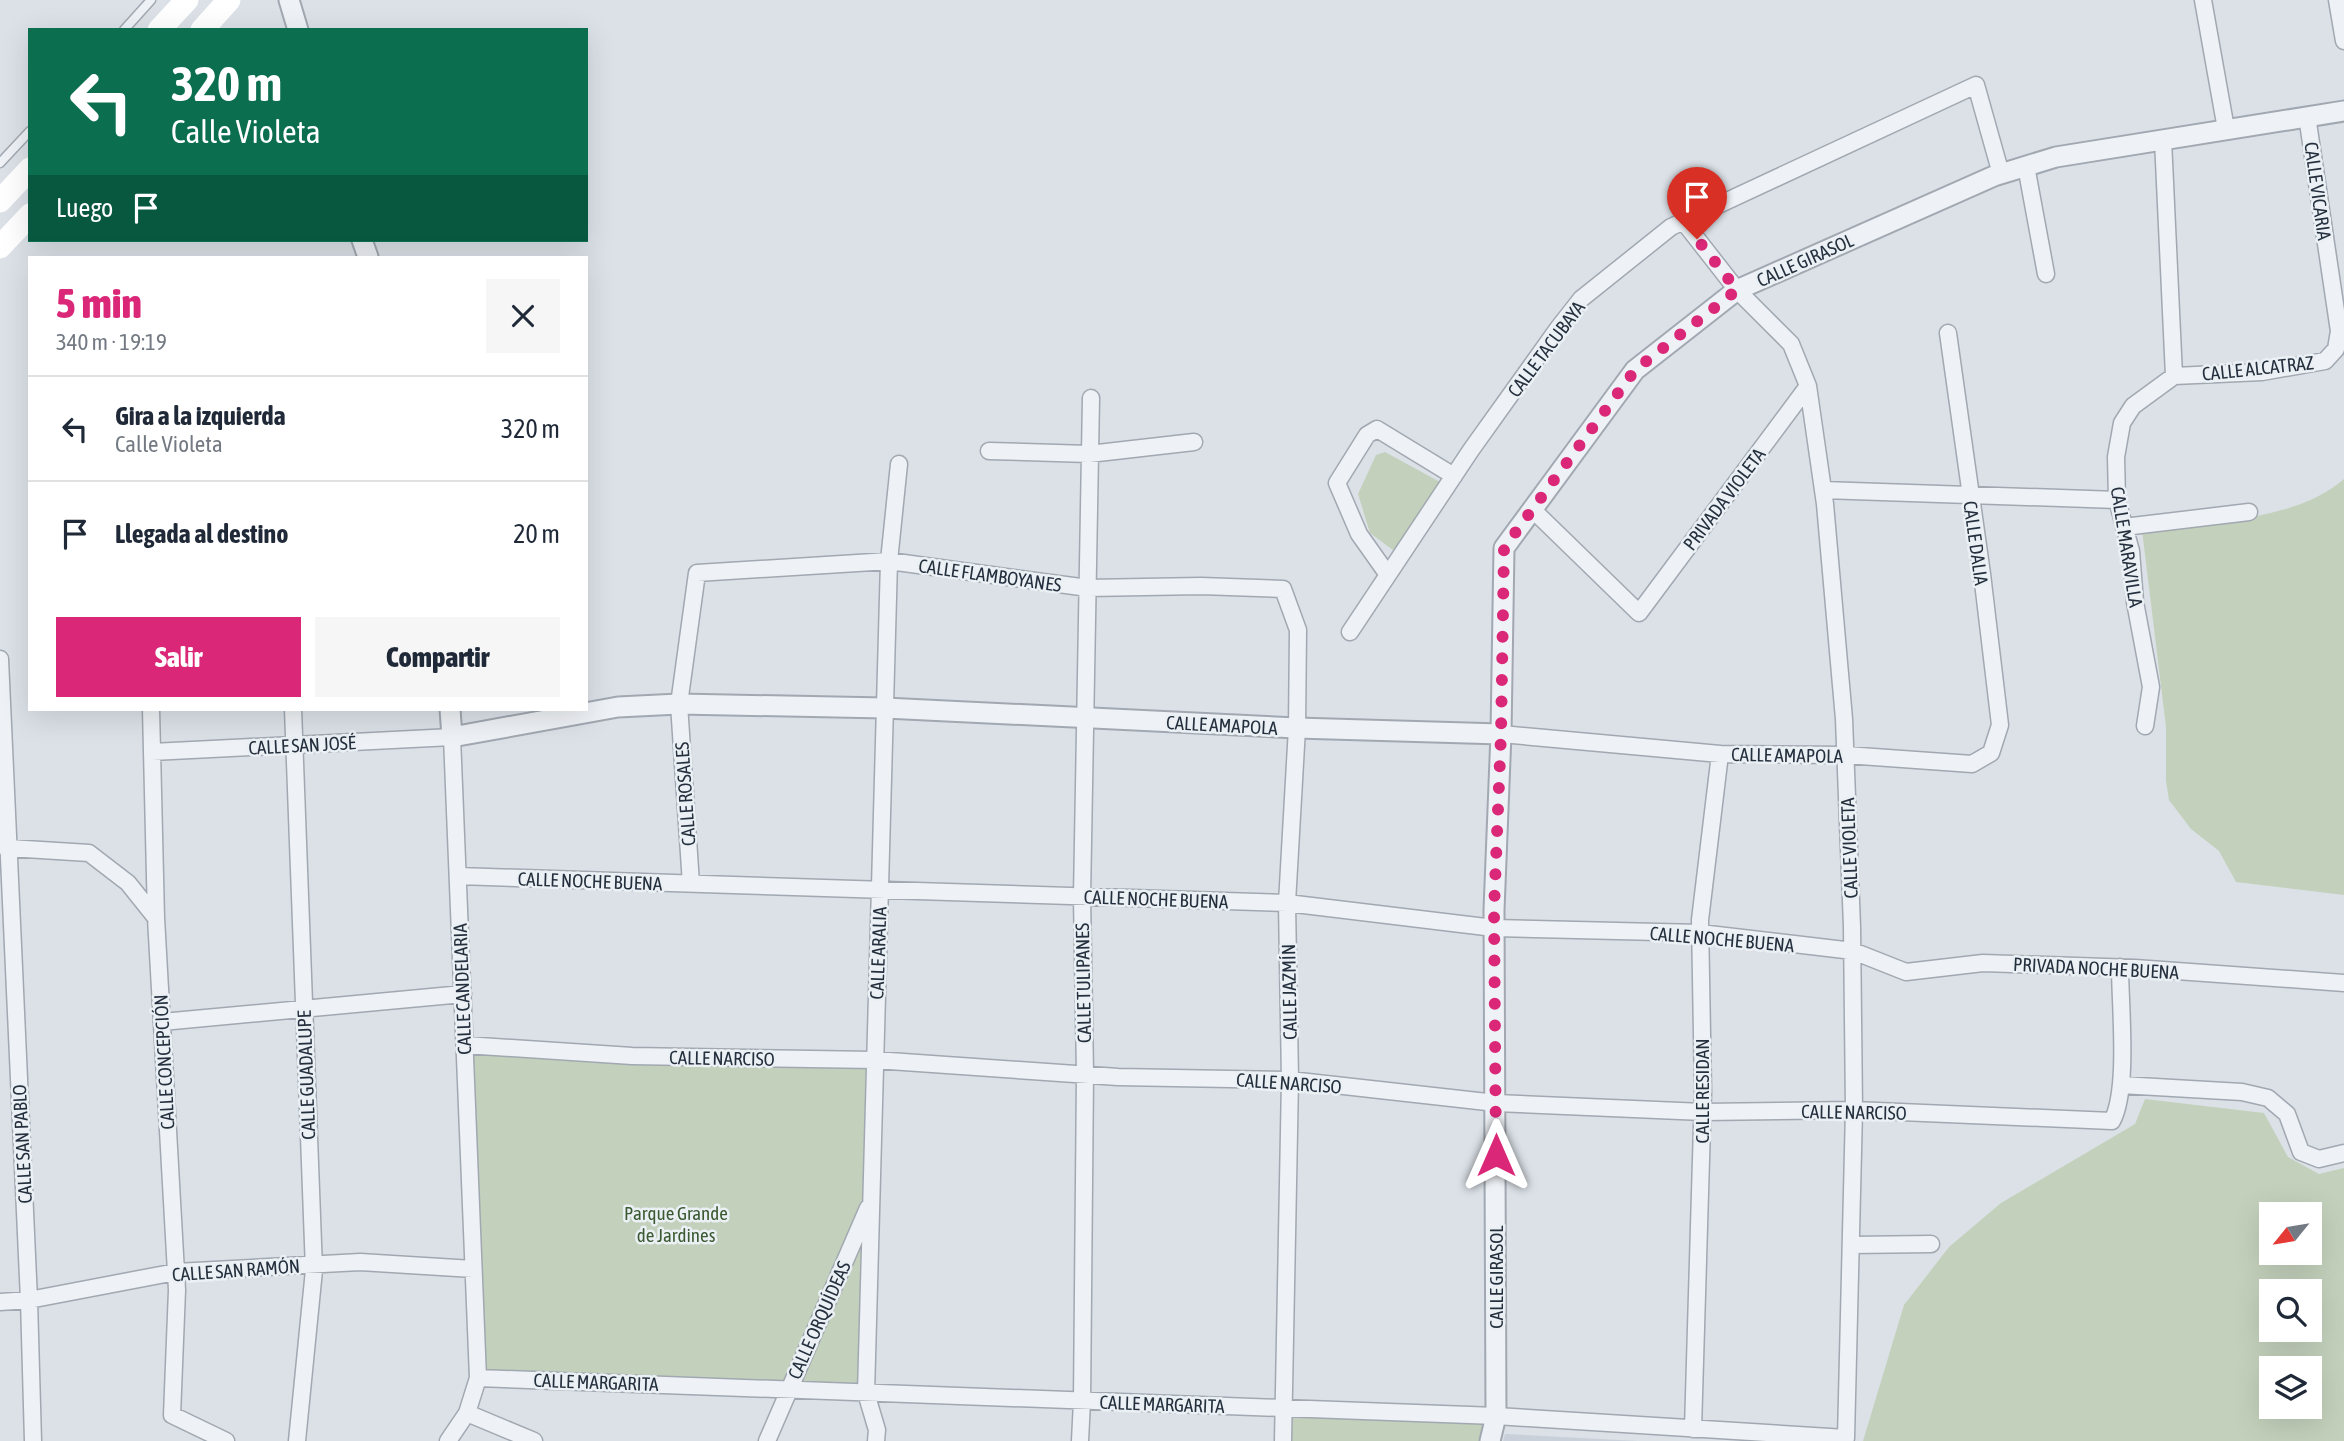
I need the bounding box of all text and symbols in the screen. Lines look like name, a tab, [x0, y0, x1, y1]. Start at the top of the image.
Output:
text: 320 m	[171, 55, 282, 111]
icon: left	[56, 56, 147, 147]
text: Calle Violeta	[171, 113, 321, 150]
street label: CALLE VICARIA	[2300, 140, 2336, 242]
pin	[1667, 167, 1727, 239]
icon: arrive	[1678, 178, 1716, 216]
icon: arrive	[127, 189, 165, 227]
text: Luego	[56, 193, 113, 223]
street label: CALLE GIRASOL	[1753, 229, 1857, 291]
text: 5 min	[56, 279, 142, 327]
button: close	[486, 279, 560, 353]
street label: CALLE TACUBAYA	[1503, 296, 1590, 401]
text: 340 m · 19:19	[56, 329, 167, 355]
street label: CALLE ALCATRAZ	[2201, 351, 2315, 385]
text: Gira a la izquierda	[115, 401, 286, 431]
icon: left	[56, 410, 94, 448]
text: 320 m	[501, 414, 560, 444]
text: Calle Violeta	[115, 431, 223, 457]
street label: PRIVADA VIOLETA	[1678, 443, 1770, 554]
street label: CALLE MARAVILLA	[2107, 485, 2148, 610]
street label: CALLE DALIA	[1959, 500, 1993, 587]
icon: arrive	[56, 515, 94, 553]
text: Llegada al destino	[115, 519, 288, 549]
text: 20 m	[513, 519, 560, 549]
street label: CALLE FLAMBOYANES	[917, 554, 1063, 596]
button: Salir	[56, 617, 301, 697]
button: Compartir	[315, 617, 560, 697]
street label: CALLE AMAPOLA	[1166, 711, 1279, 739]
street label: CALLE SAN JOSÉ	[248, 731, 356, 759]
street label: CALLE ROSALES	[670, 741, 700, 847]
street label: CALLE AMAPOLA	[1731, 743, 1844, 767]
street label: CALLE VIOLETA	[1836, 797, 1862, 899]
street label: CALLE NOCHE BUENA	[517, 867, 663, 895]
street label: CALLE NOCHE BUENA	[1083, 885, 1229, 913]
street label: CALLE ARALIA	[865, 906, 891, 1000]
street label: CALLE CANDELARIA	[449, 922, 475, 1055]
street label: CALLE NOCHE BUENA	[1649, 922, 1796, 956]
street label: CALLE TULIPANES	[1071, 923, 1095, 1043]
street label: CALLE JAZMÍN	[1277, 944, 1301, 1040]
street label: PRIVADA NOCHE BUENA	[2013, 953, 2180, 983]
street label: CALLE CONCEPCIÓN	[149, 994, 179, 1130]
street label: CALLE GUADALUPE	[293, 1010, 319, 1140]
street label: CALLE RESIDAN	[1691, 1039, 1713, 1143]
street label: CALLE NARCISO	[669, 1046, 775, 1070]
street label: CALLE NARCISO	[1236, 1068, 1342, 1098]
street label: CALLE SAN PABLO	[8, 1084, 36, 1204]
street label: CALLE NARCISO	[1801, 1100, 1907, 1124]
position arrow	[1459, 1118, 1533, 1192]
park label: Parque Grande de Jardines	[624, 1202, 728, 1246]
north arrow	[2259, 1202, 2322, 1265]
map controls	[2259, 1202, 2322, 1419]
street label: CALLE GIRASOL	[1485, 1225, 1507, 1329]
street label: CALLE SAN RAMÓN	[171, 1255, 301, 1285]
street label: CALLE ORQUÍDEAS	[783, 1258, 855, 1382]
button: search	[2259, 1279, 2322, 1342]
button: layers	[2259, 1356, 2322, 1419]
street label: CALLE MARGARITA	[533, 1369, 660, 1395]
street label: CALLE MARGARITA	[1099, 1391, 1226, 1417]

